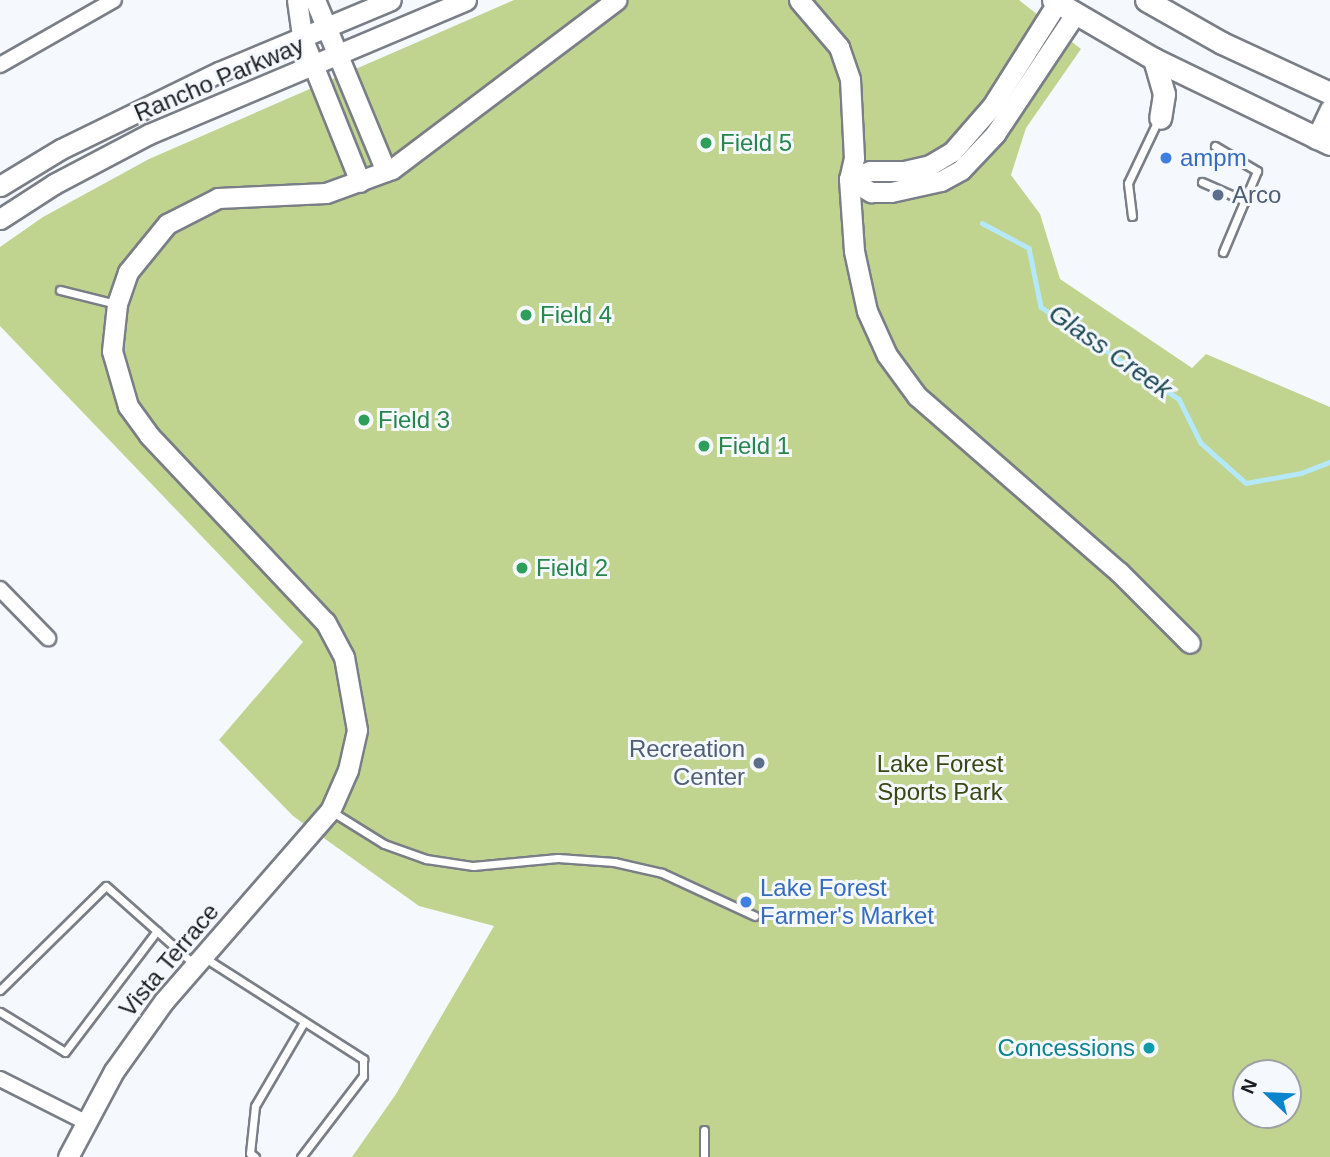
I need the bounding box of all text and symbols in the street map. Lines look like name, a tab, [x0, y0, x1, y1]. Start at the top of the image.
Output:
street label: Rancho Parkway	[130, 30, 308, 128]
place label: Field 5	[720, 129, 792, 157]
marker: Field 5	[698, 135, 714, 151]
place label: ampm	[1180, 144, 1247, 172]
marker: ampm	[1158, 150, 1174, 166]
place label: Arco	[1232, 181, 1281, 209]
marker: Arco	[1210, 187, 1226, 203]
water label: Glass Creek	[1042, 298, 1178, 406]
place label: Field 4	[540, 301, 612, 329]
marker: Field 4	[518, 307, 534, 323]
place label: Field 3	[378, 406, 450, 434]
marker: Field 3	[356, 412, 372, 428]
place label: Field 1	[718, 432, 790, 460]
marker: Field 1	[696, 438, 712, 454]
place label: Field 2	[536, 554, 608, 582]
marker: Field 2	[514, 560, 530, 576]
place label: Recreation Center	[629, 735, 745, 791]
park label: Lake Forest Sports Park	[877, 750, 1003, 806]
marker: Recreation Center	[751, 755, 767, 771]
place label: Lake Forest Farmer's Market	[760, 874, 934, 930]
marker: Lake Forest Farmer's Market	[738, 894, 754, 910]
street label: Vista Terrace	[113, 897, 225, 1023]
place label: Concessions	[998, 1034, 1135, 1062]
marker: Concessions	[1141, 1040, 1157, 1056]
north arrow	[1232, 1059, 1302, 1129]
text: N	[1237, 1076, 1261, 1097]

